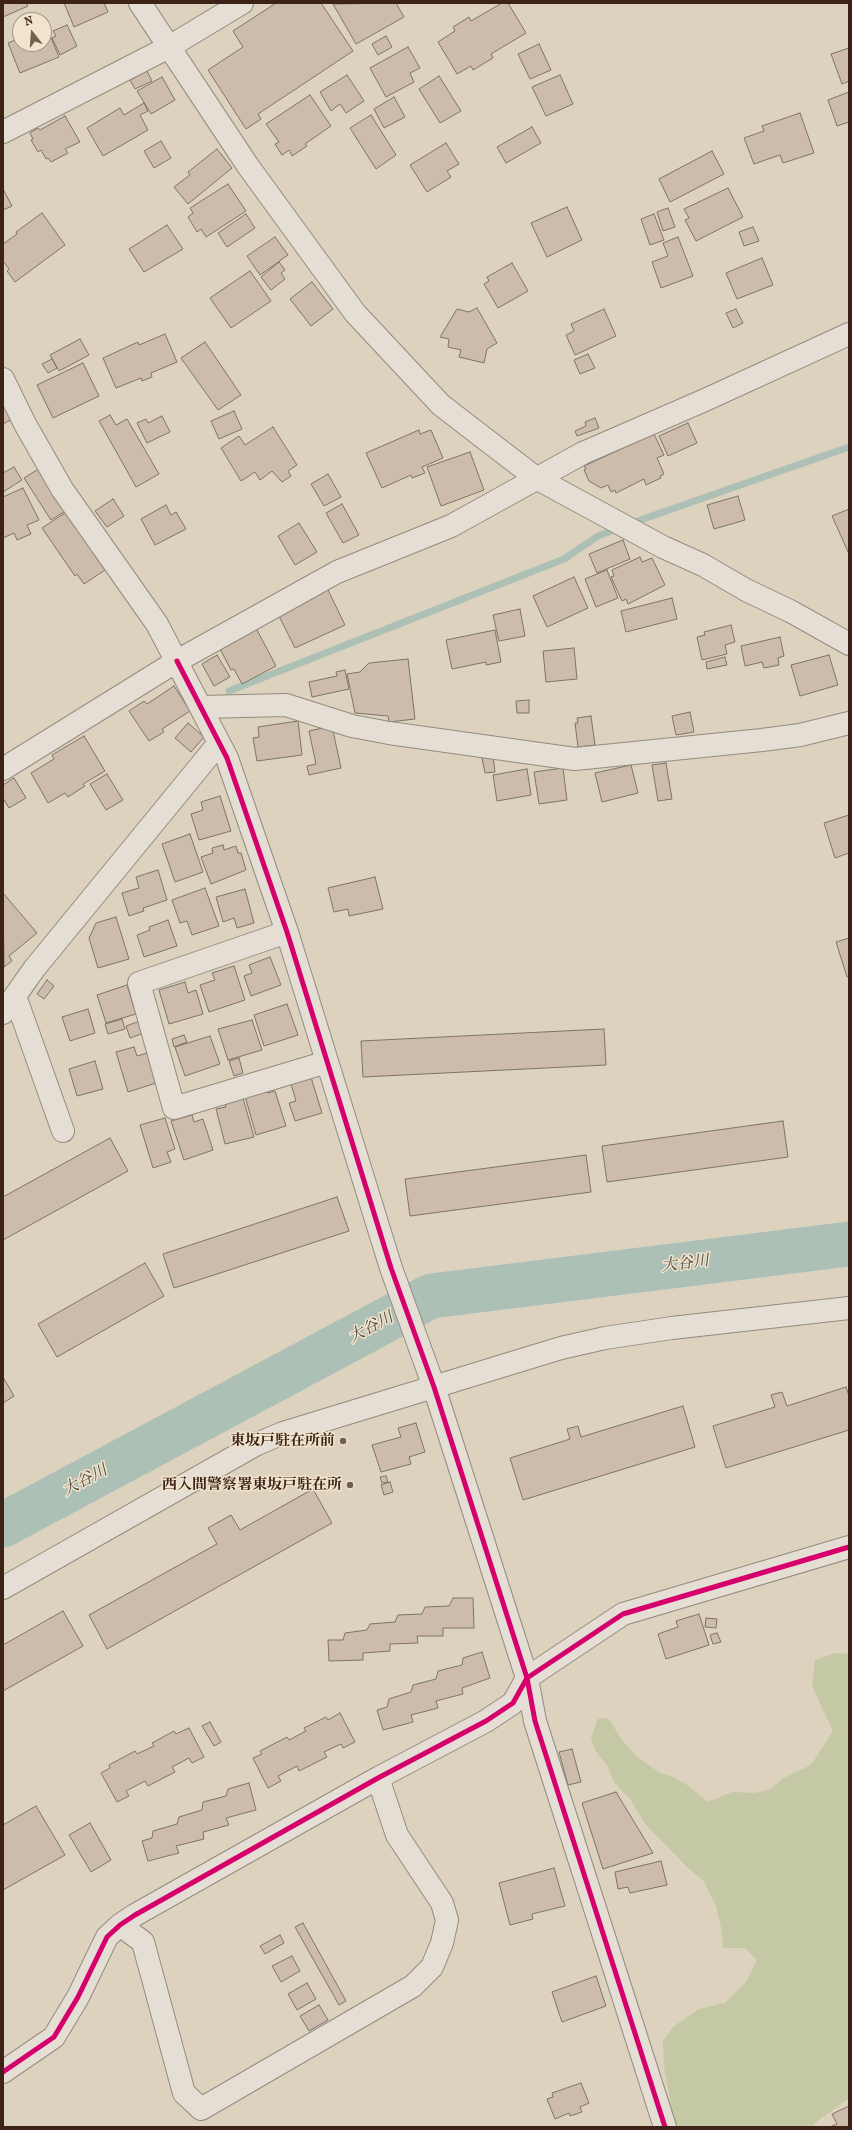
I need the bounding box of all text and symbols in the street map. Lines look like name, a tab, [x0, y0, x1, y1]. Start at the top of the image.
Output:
north arrow	[12, 12, 52, 52]
text: N	[23, 14, 35, 28]
water label: 大谷川	[660, 1252, 710, 1276]
water label: 大谷川	[345, 1308, 397, 1348]
place label: 東坂戸駐在所前	[230, 1432, 335, 1450]
marker: 東坂戸駐在所前	[338, 1436, 348, 1446]
water label: 大谷川	[59, 1461, 111, 1501]
place label: 西入間警察署東坂戸駐在所	[162, 1476, 342, 1494]
marker: 西入間警察署東坂戸駐在所	[345, 1480, 355, 1490]

